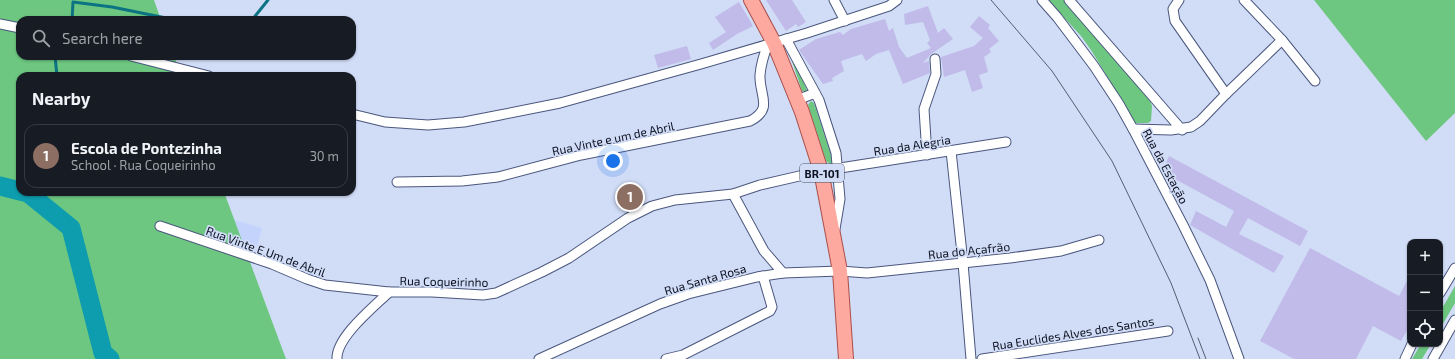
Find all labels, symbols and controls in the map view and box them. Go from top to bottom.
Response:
search box [16,16,356,60]
icon: search [30,27,52,49]
text: Search here [62,29,143,47]
text: Nearby [32,88,90,108]
street label: Rua Vinte e um de Abril [551,118,676,158]
street label: Rua da Estação [1139,126,1192,207]
street label: Rua da Alegria [872,132,952,158]
text: Escola de Pontezinha [71,139,222,157]
text: 1 [43,148,49,164]
text: 30 m [310,148,339,164]
your location [603,151,623,171]
text: School · Rua Coqueirinho [71,157,216,173]
road number: BR-101 [800,164,844,182]
pin: 1 [617,182,643,212]
street label: Rua Vinte E Um de Abril [204,223,328,279]
street label: Rua do Açafrão [927,239,1011,262]
map controls [1407,239,1443,347]
button: + [1407,239,1443,275]
street label: Rua Santa Rosa [662,261,748,297]
street label: Rua Coqueirinho [399,273,489,289]
button: − [1407,275,1443,311]
button: locate [1407,311,1443,347]
street label: Rua Euclides Alves dos Santos [991,313,1155,353]

